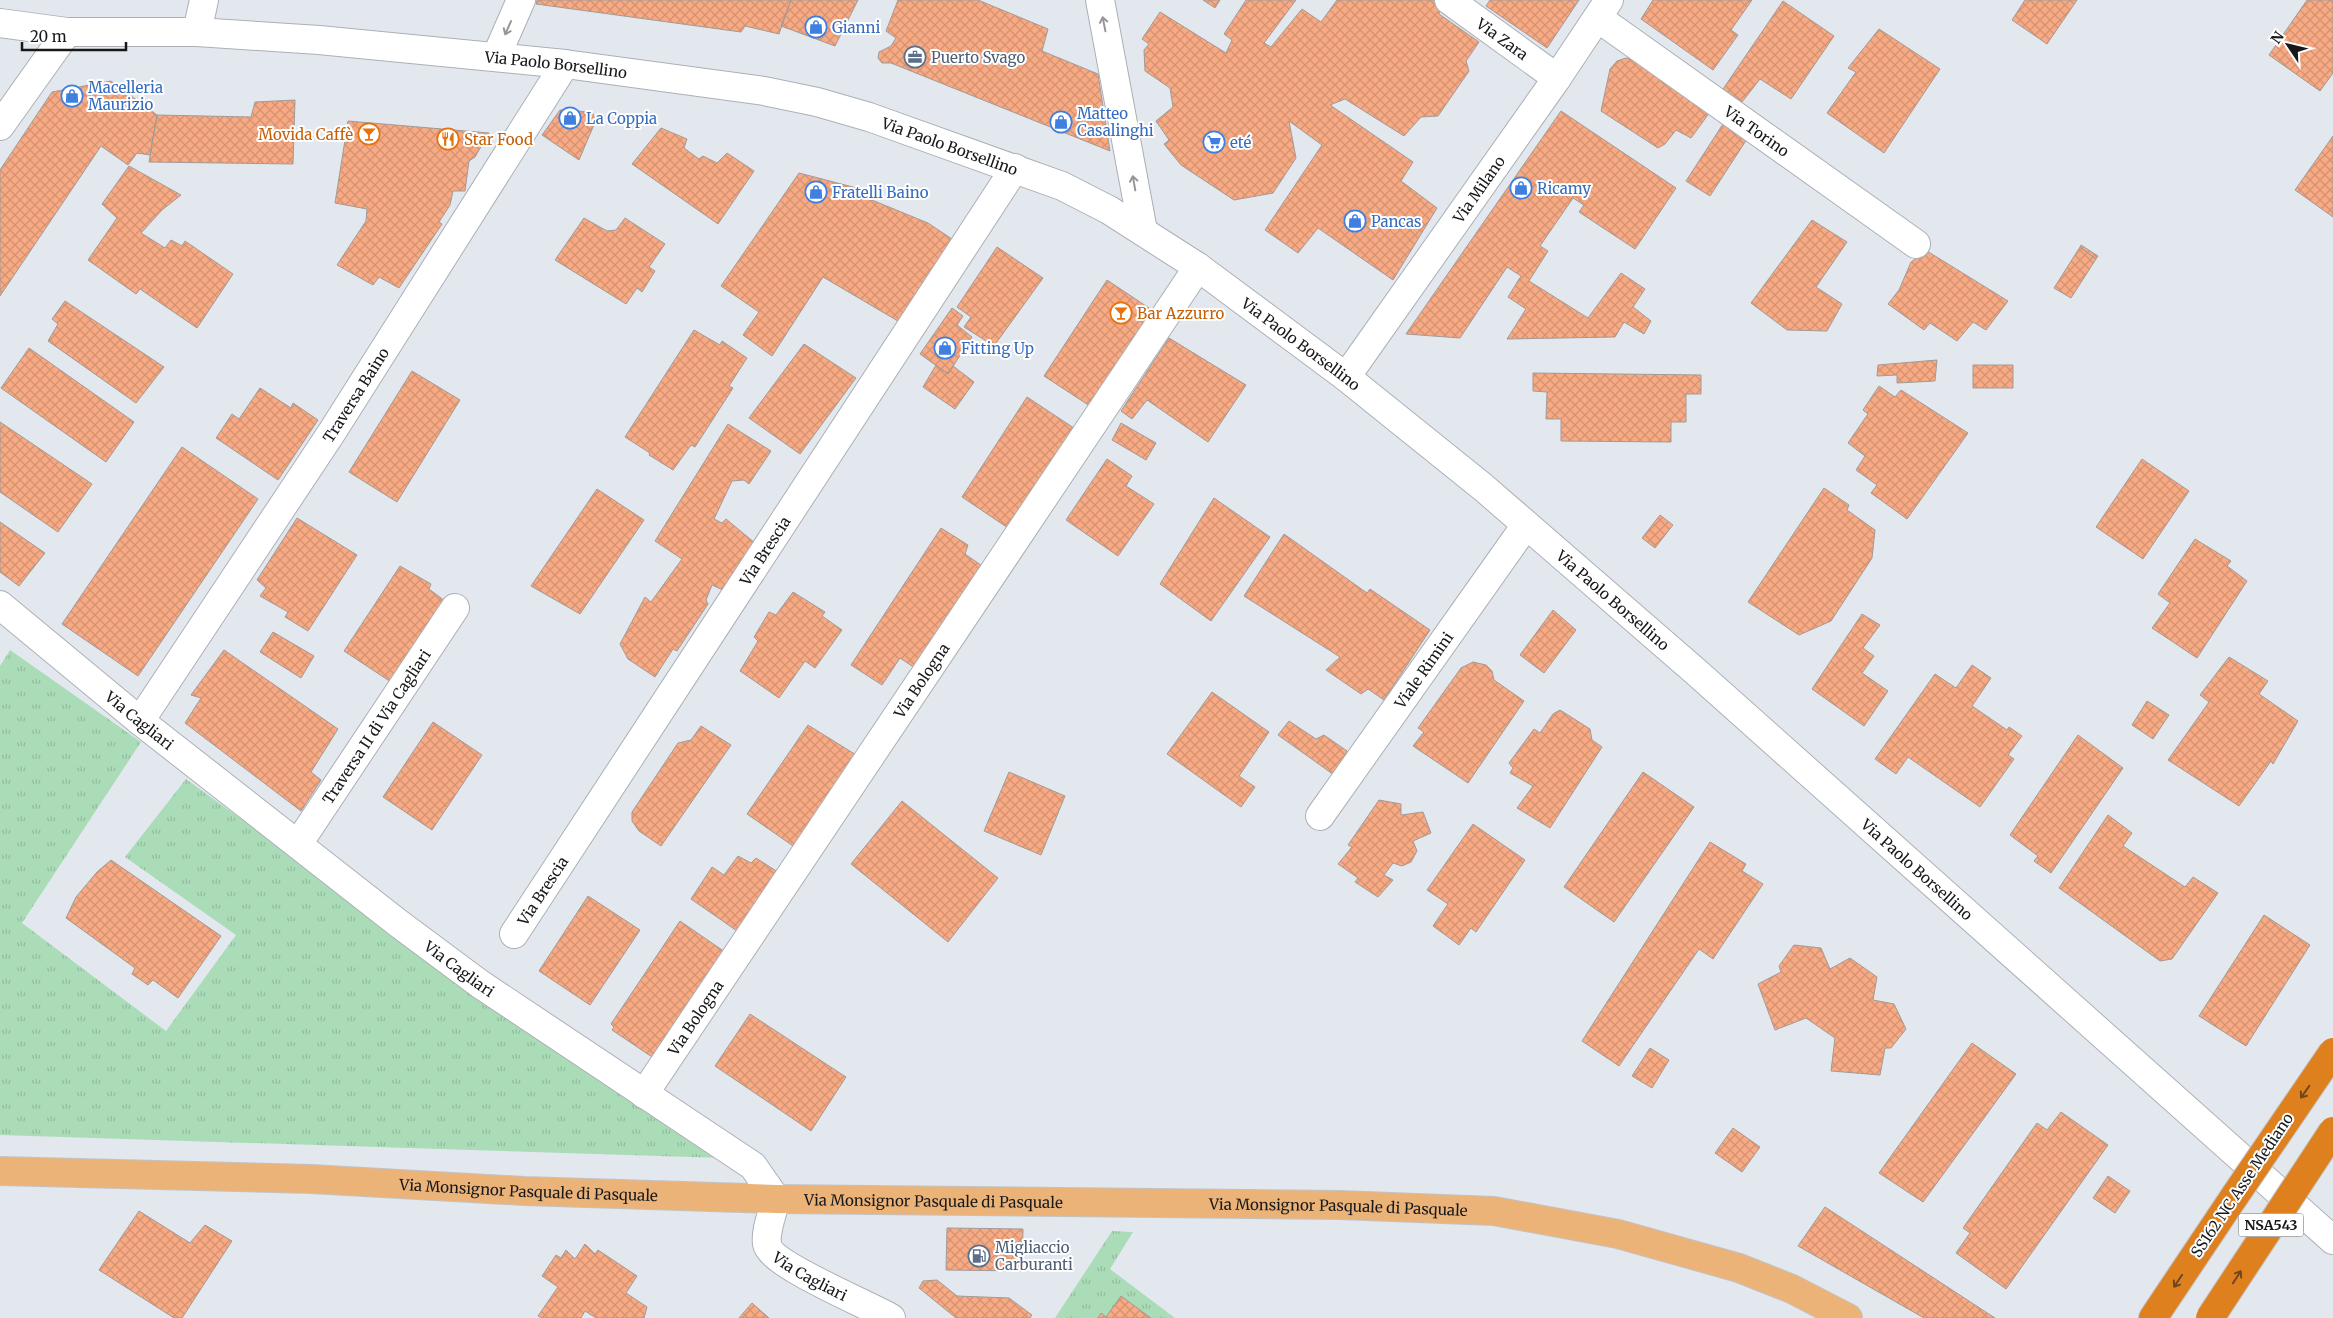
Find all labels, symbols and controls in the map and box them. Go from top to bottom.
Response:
street label: Via Zara [1472,13,1532,64]
shop icon: Gianni [804,15,828,39]
one-way arrow [1099,16,1109,32]
place label: Gianni [832,18,880,37]
scale bar [22,20,126,52]
one-way arrow [503,20,513,35]
north arrow [2263,20,2313,70]
text: 20 m [30,27,67,46]
text: N [2267,28,2288,47]
office icon: Puerto Svago [903,45,927,69]
street label: Via Paolo Borsellino [483,47,629,82]
place label: Puerto Svago [931,48,1025,67]
place label: Macelleria Maurizio [88,78,163,114]
shop icon: Macelleria Maurizio [60,84,84,108]
street label: Via Torino [1720,101,1793,161]
place label: Matteo Casalinghi [1077,104,1154,140]
shop icon: La Coppia [558,106,582,130]
place label: La Coppia [586,109,657,128]
shop icon: Matteo Casalinghi [1049,110,1073,134]
street label: Via Paolo Borsellino [878,113,1021,179]
bar icon: Movida Caffè [357,122,381,146]
place label: Movida Caffè [258,125,353,144]
restaurant icon: Star Food [436,127,460,151]
place label: Star Food [464,130,533,149]
supermarket icon: eté [1202,130,1226,154]
place label: eté [1230,133,1251,152]
street label: Via Milano [1448,152,1509,227]
one-way arrow [1129,176,1139,192]
shop icon: Ricamy [1509,176,1533,200]
place label: Ricamy [1537,179,1591,198]
shop icon: Fratelli Baino [804,180,828,204]
place label: Fratelli Baino [832,183,929,202]
shop icon: Pancas [1343,209,1367,233]
place label: Pancas [1371,212,1421,231]
street label: Via Paolo Borsellino [1237,293,1364,394]
bar icon: Bar Azzurro [1109,301,1133,325]
place label: Bar Azzurro [1137,304,1224,323]
shop icon: Fitting Up [933,336,957,360]
place label: Fitting Up [961,339,1034,358]
street label: Traversa Baino [318,343,393,446]
street label: Via Brescia [735,513,794,590]
street label: Via Paolo Borsellino [1552,545,1674,654]
street label: Viale Rimini [1389,628,1457,712]
street label: Via Bologna [889,639,953,722]
street label: Traversa II di Via Cagliari [318,646,434,808]
street label: Via Cagliari [101,686,178,753]
street label: Via Paolo Borsellino [1857,814,1977,924]
street label: Via Brescia [512,852,572,929]
street label: Via Cagliari [420,936,498,1001]
street label: Via Bologna [663,976,727,1060]
one-way arrow [2300,1085,2310,1099]
street label: SS162 NC Asse Mediano [2187,1109,2297,1261]
street label: Via Monsignor Pasquale di Pasquale [398,1174,658,1205]
street label: Via Monsignor Pasquale di Pasquale [803,1190,1063,1212]
street label: Via Monsignor Pasquale di Pasquale [1208,1194,1468,1219]
road number: NSA543 [2238,1214,2304,1236]
place label: Migliaccio Carburanti [995,1238,1073,1274]
fuel station icon: Migliaccio Carburanti [967,1244,991,1268]
street label: Via Cagliari [768,1247,851,1305]
one-way arrow [2232,1271,2242,1285]
one-way arrow [2172,1274,2183,1288]

